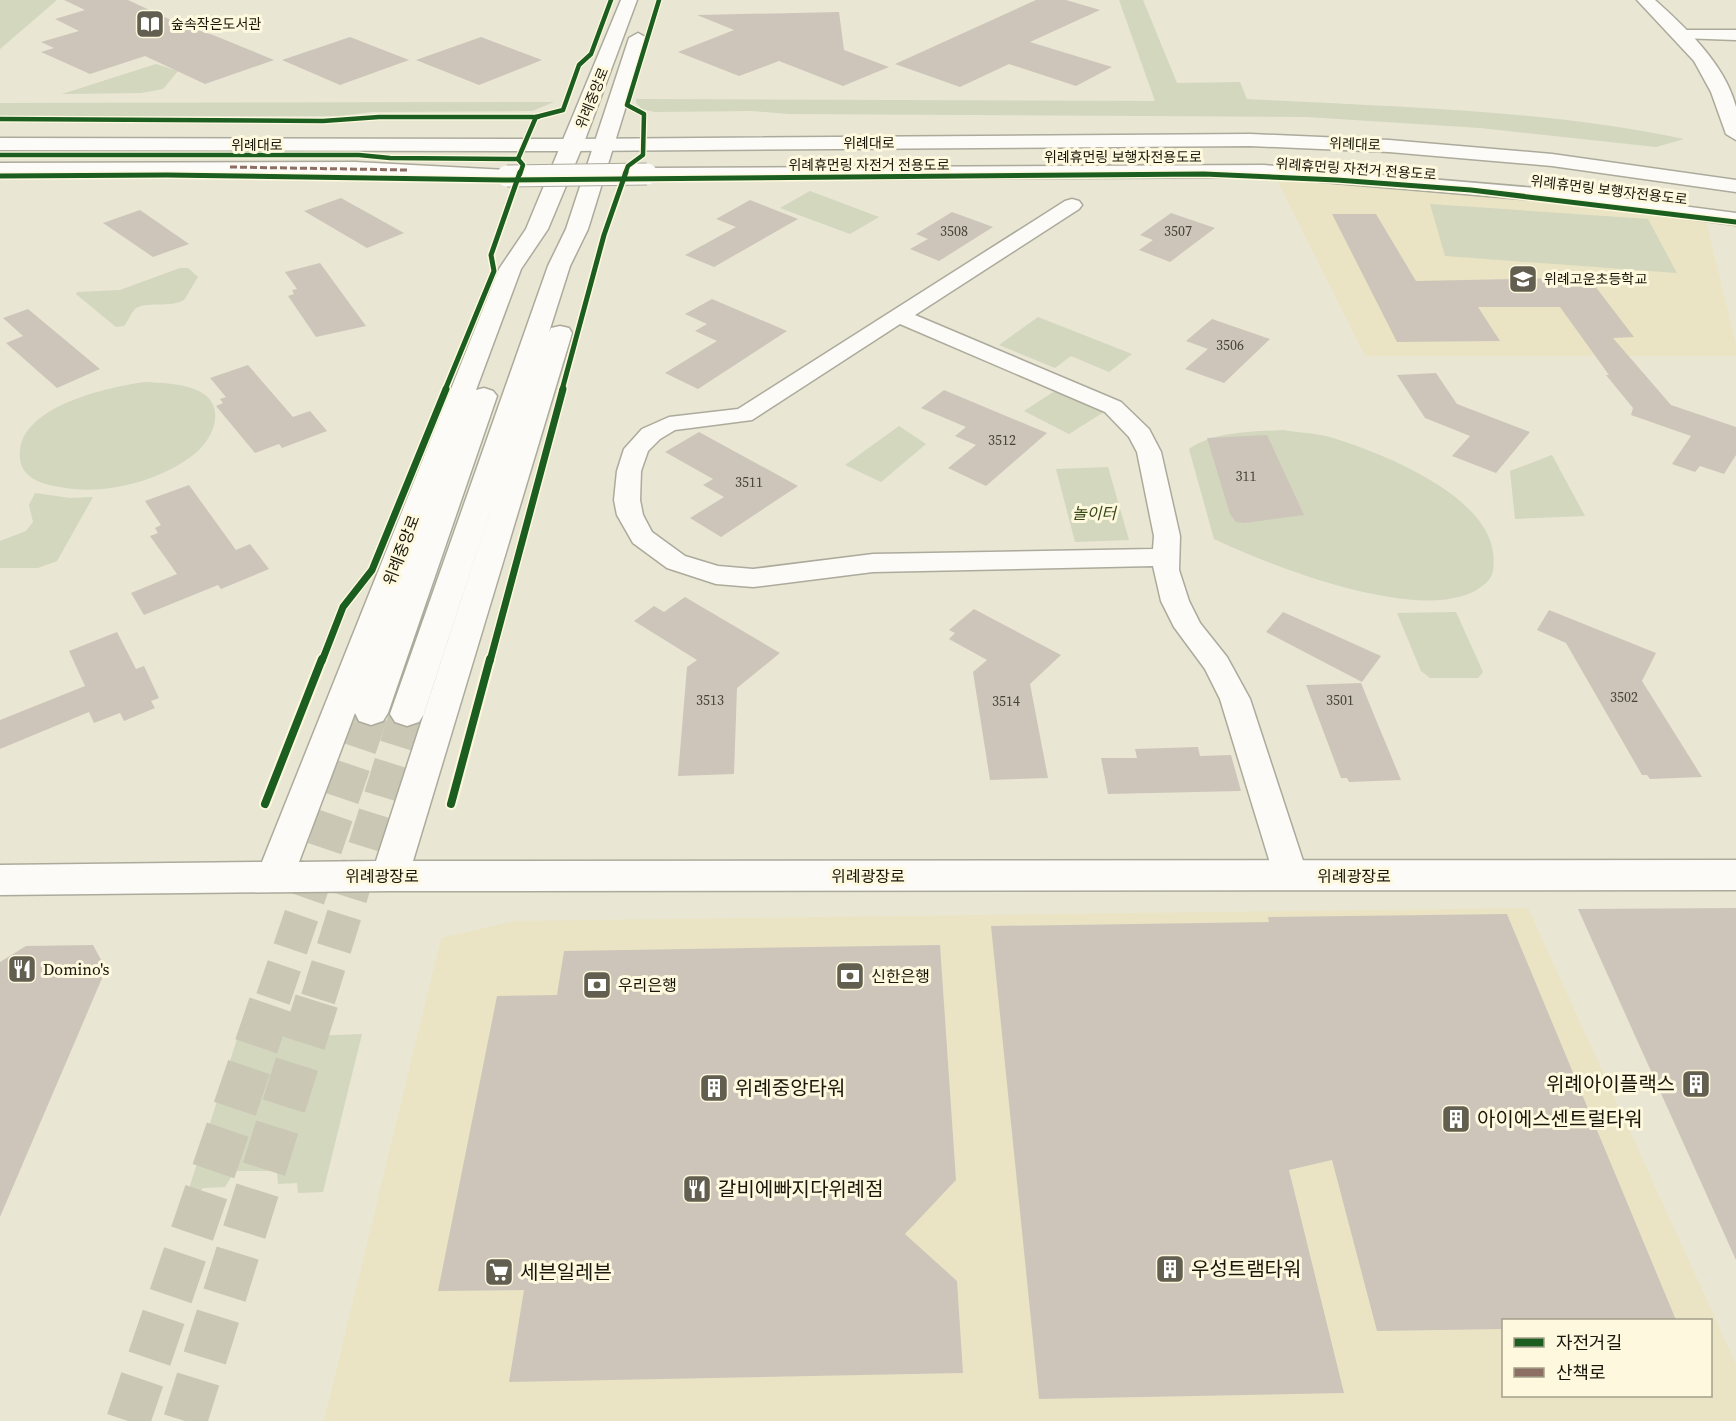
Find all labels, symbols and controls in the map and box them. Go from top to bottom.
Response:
library icon: 숲속작은도서관 [134,8,166,40]
place label: 숲속작은도서관 [171,14,261,34]
street label: 위례중앙로 [571,64,613,132]
street label: 위례대로 [843,133,895,153]
street label: 위례대로 [1329,133,1381,155]
street label: 위례대로 [231,135,283,155]
street label: 위례휴먼링 보행자전용도로 [1044,147,1202,167]
street label: 위례휴먼링 자전거 전용도로 [1275,153,1437,185]
street label: 위례휴먼링 자전거 전용도로 [788,155,950,175]
street label: 위례휴먼링 보행자전용도로 [1529,170,1689,210]
house number: 3508 [940,221,968,241]
house number: 3507 [1164,221,1192,241]
school or university icon: 위례고운초등학교 [1507,263,1539,295]
place label: 위례고운초등학교 [1544,269,1647,289]
house number: 3506 [1216,335,1244,355]
house number: 3512 [988,430,1016,450]
house number: 311 [1236,466,1257,486]
house number: 3511 [735,472,763,492]
park label: 놀이터 [1072,502,1118,524]
street label: 위례중앙로 [378,511,425,588]
house number: 3502 [1610,687,1638,707]
house number: 3513 [696,690,724,710]
house number: 3501 [1326,690,1354,710]
house number: 3514 [992,691,1020,711]
street label: 위례광장로 [345,865,419,887]
street label: 위례광장로 [831,865,905,887]
street label: 위례광장로 [1317,865,1391,887]
restaurant icon: Domino's [6,953,38,985]
place label: Domino's [43,958,110,980]
bank icon: 신한은행 [834,960,866,992]
place label: 신한은행 [871,965,930,987]
bank icon: 우리은행 [581,969,613,1001]
place label: 우리은행 [618,974,677,996]
building icon: 위례아이플랙스 [1680,1068,1712,1100]
place label: 위례아이플랙스 [1546,1070,1675,1098]
building icon: 위례중앙타워 [698,1072,730,1104]
place label: 위례중앙타워 [735,1074,845,1102]
building icon: 아이에스센트럴타워 [1440,1103,1472,1135]
place label: 아이에스센트럴타워 [1477,1105,1643,1133]
restaurant icon: 갈비에빠지다위례점 [681,1173,713,1205]
place label: 갈비에빠지다위례점 [718,1175,884,1203]
building icon: 우성트램타워 [1154,1253,1186,1285]
place label: 우성트램타워 [1191,1255,1301,1283]
supermarket icon: 세븐일레븐 [483,1256,515,1288]
place label: 세븐일레븐 [520,1258,612,1286]
legend [1502,1319,1712,1397]
text: 자전거길 [1556,1330,1622,1355]
text: 산책로 [1556,1360,1606,1385]

